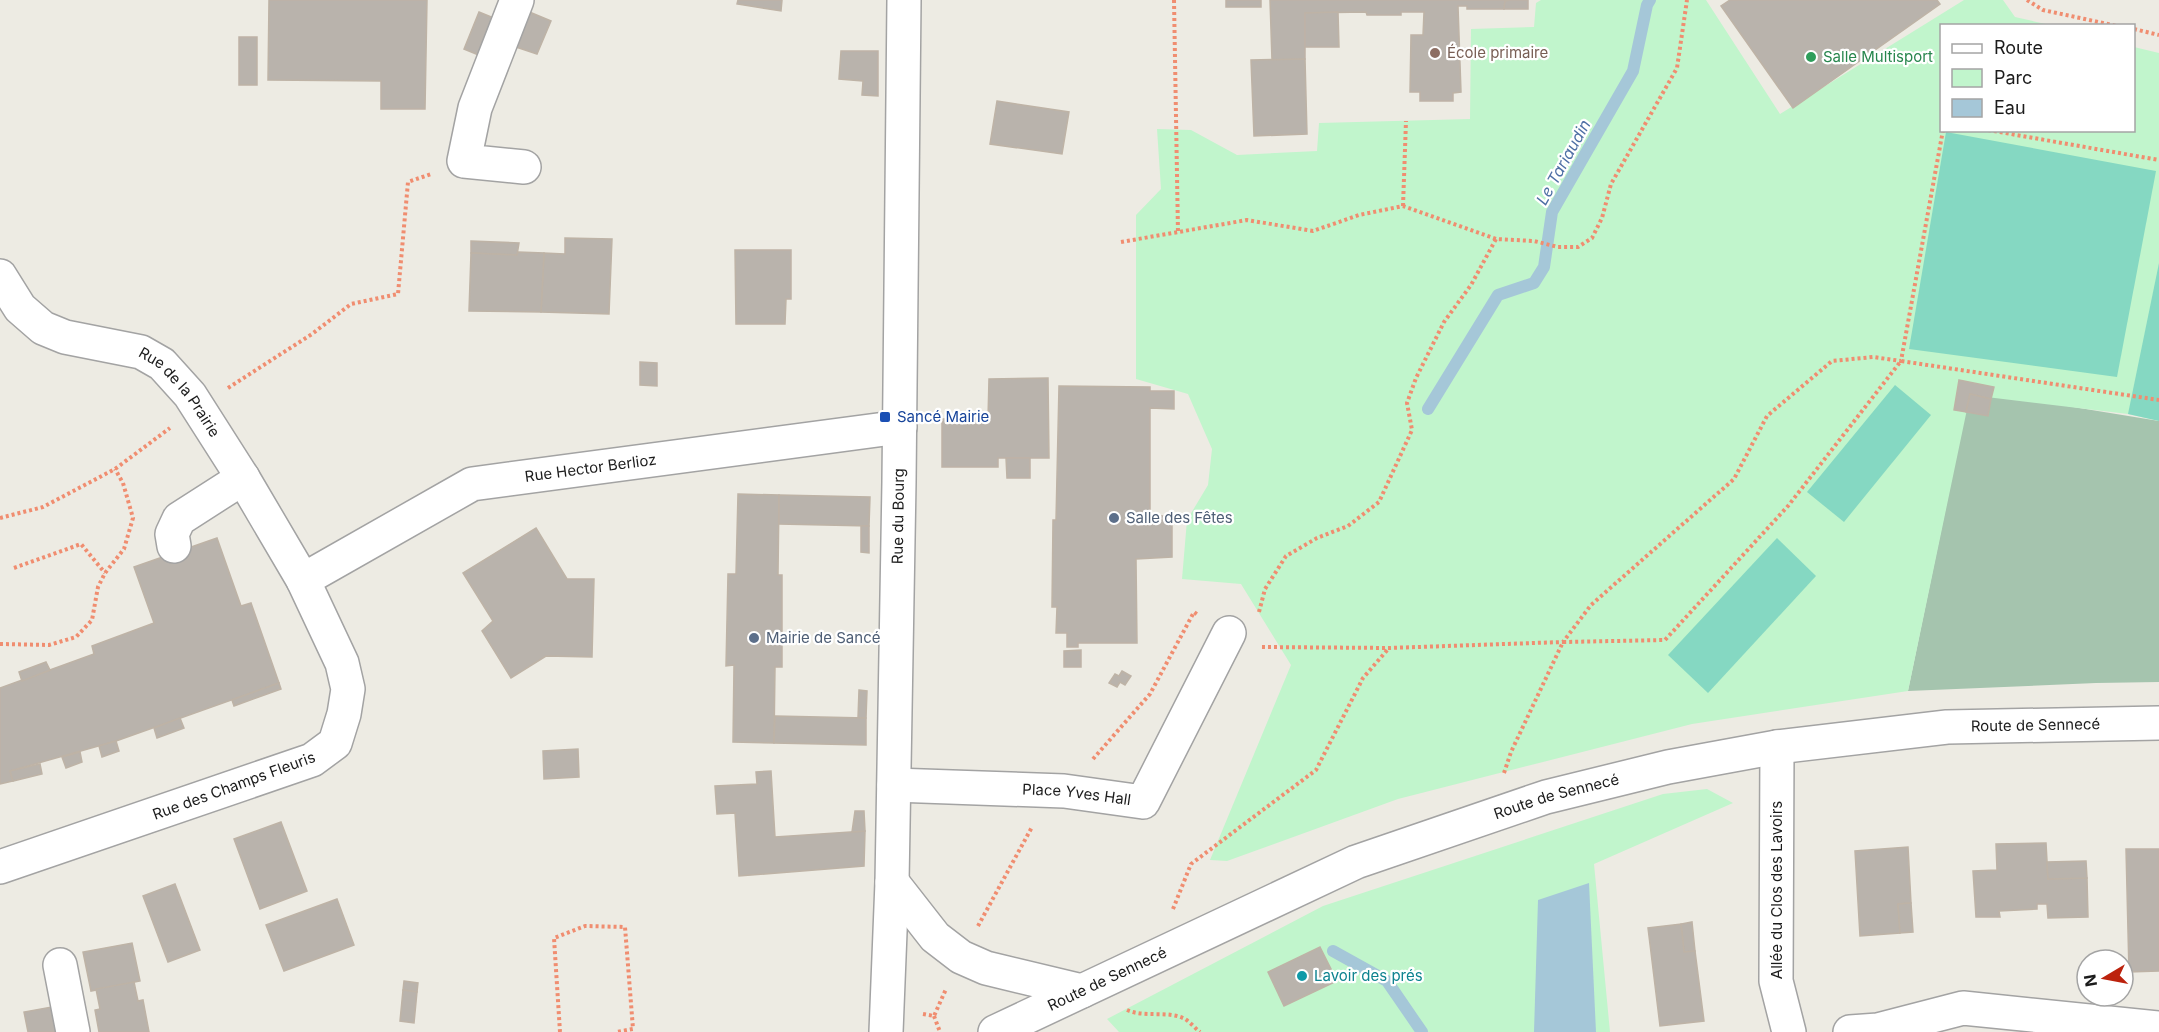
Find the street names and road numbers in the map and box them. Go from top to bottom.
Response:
street label: Rue de la Prairie [135,343,224,441]
street label: Rue Hector Berlioz [524,450,657,486]
street label: Rue du Bourg [888,468,908,564]
street label: Route de Sennecé [1971,714,2100,736]
street label: Rue des Champs Fleuris [150,747,318,824]
street label: Route de Sennecé [1491,769,1621,823]
street label: Place Yves Hall [1022,780,1132,809]
street label: Allée du Clos des Lavoirs [1767,801,1786,979]
street label: Route de Sennecé [1044,943,1170,1015]

